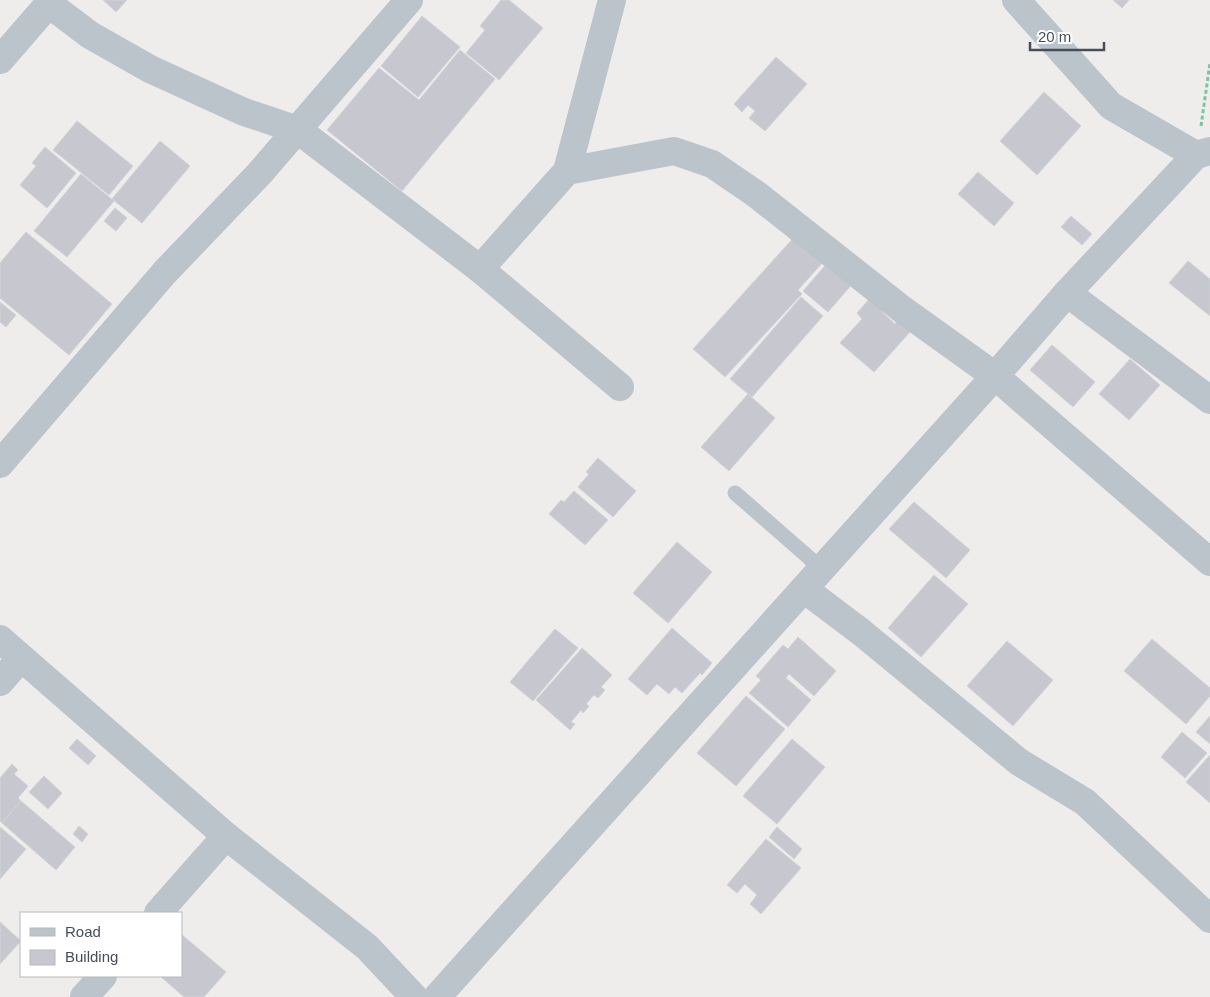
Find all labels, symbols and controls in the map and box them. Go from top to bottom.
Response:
scale bar [1030,20,1104,52]
text: 20 m [1038,28,1071,45]
legend [20,912,182,977]
text: Road [65,923,101,940]
text: Building [65,948,118,965]

